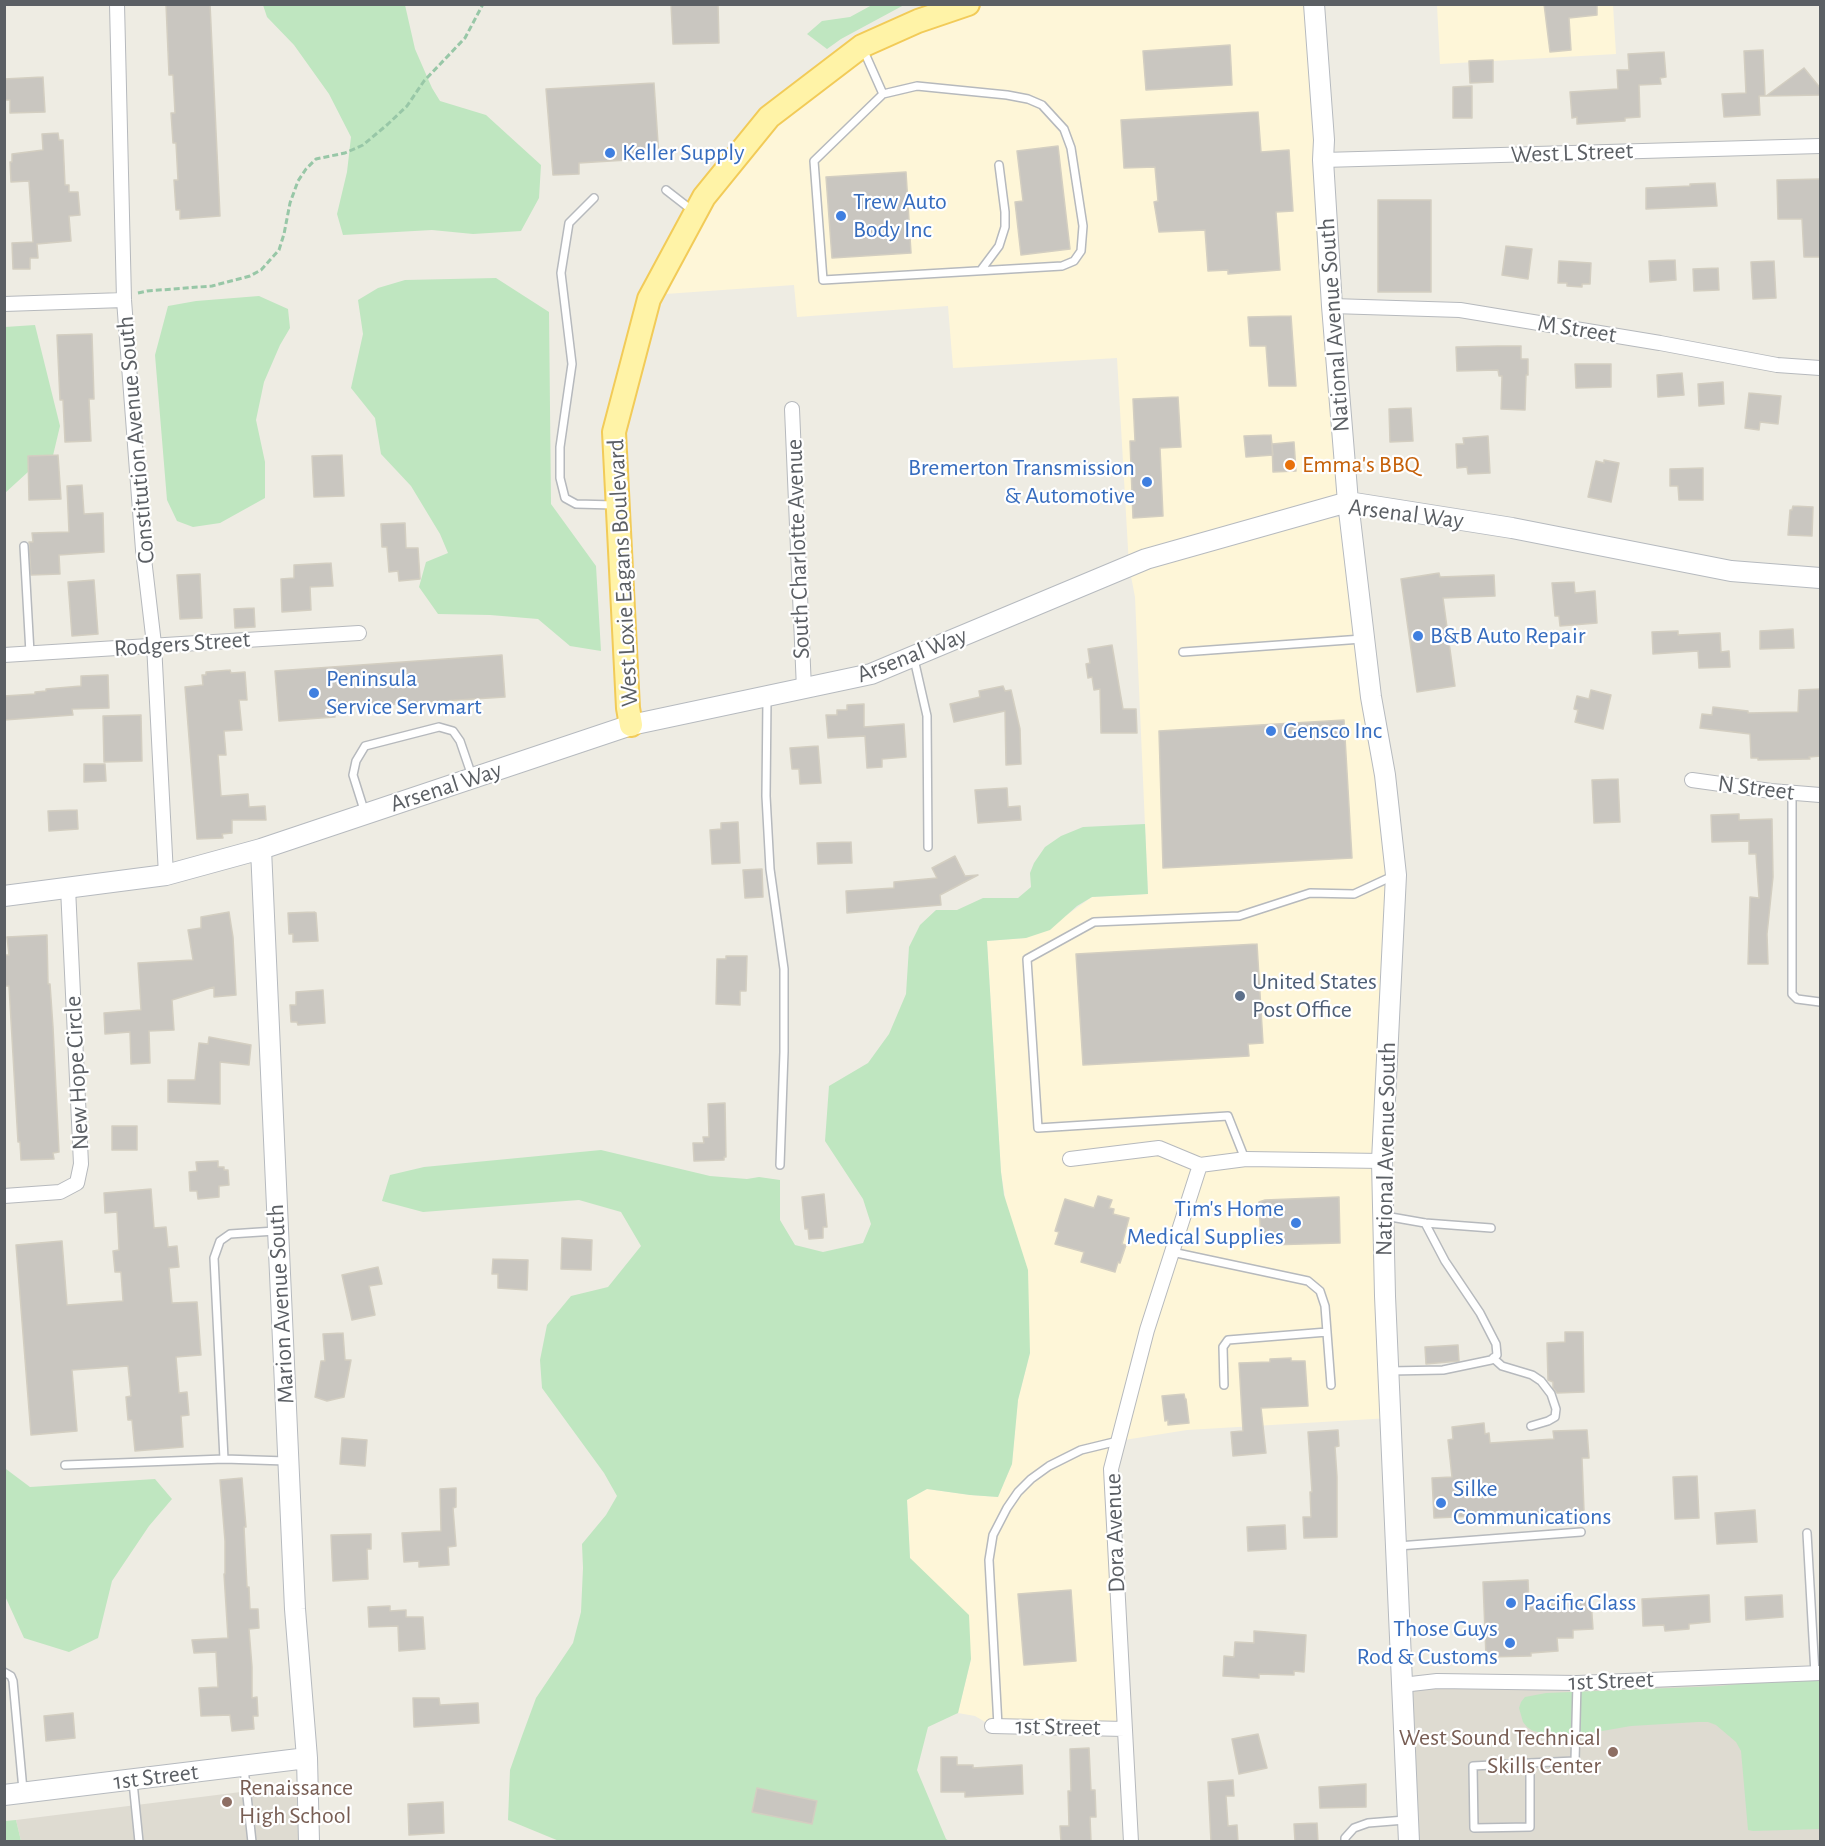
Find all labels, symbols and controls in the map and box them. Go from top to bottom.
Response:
street label: West L Street [1510,136,1634,170]
place label: Keller Supply [622,139,744,167]
marker: Keller Supply [603,146,617,160]
place label: Trew Auto Body Inc [853,188,947,244]
marker: Trew Auto Body Inc [834,209,848,223]
street label: National Avenue South [1312,217,1356,433]
street label: M Street [1536,309,1618,349]
street label: Constitution Avenue South [111,315,161,565]
street label: West Loxie Eagans Boulevard [602,438,644,708]
street label: South Charlotte Avenue [780,438,816,660]
place label: Emma's BBQ [1302,451,1420,479]
place label: Bremerton Transmission & Automotive [908,454,1135,510]
marker: Emma's BBQ [1283,458,1297,472]
marker: Bremerton Transmission & Automotive [1140,475,1154,489]
street label: Arsenal Way [1347,493,1465,535]
street label: Arsenal Way [853,621,971,689]
place label: B&B Auto Repair [1430,622,1585,650]
street label: Rodgers Street [113,625,251,663]
marker: B&B Auto Repair [1411,629,1425,643]
place label: Peninsula Service Servmart [326,665,482,721]
marker: Peninsula Service Servmart [307,686,321,700]
place label: Gensco Inc [1283,717,1382,745]
marker: Gensco Inc [1264,724,1278,738]
street label: Arsenal Way [386,755,506,819]
street label: N Street [1716,769,1796,807]
place label: United States Post Office [1252,968,1377,1024]
marker: United States Post Office [1233,989,1247,1003]
street label: New Hope Circle [59,995,95,1151]
street label: National Avenue South [1370,1042,1402,1256]
place label: Tim's Home Medical Supplies [1127,1195,1284,1251]
street label: Marion Avenue South [261,1203,301,1405]
marker: Tim's Home Medical Supplies [1289,1216,1303,1230]
street label: Dora Avenue [1099,1473,1131,1593]
place label: Silke Communications [1453,1475,1611,1531]
marker: Silke Communications [1434,1496,1448,1510]
place label: Pacific Glass [1523,1589,1636,1617]
marker: Pacific Glass [1504,1596,1518,1610]
place label: Those Guys Rod & Customs [1357,1615,1498,1671]
marker: Those Guys Rod & Customs [1503,1636,1517,1650]
street label: 1st Street [1568,1665,1654,1697]
street label: 1st Street [1015,1712,1101,1742]
place label: West Sound Technical Skills Center [1399,1724,1601,1780]
marker: West Sound Technical Skills Center [1606,1745,1620,1759]
street label: 1st Street [112,1758,200,1796]
place label: Renaissance High School [239,1774,353,1830]
marker: Renaissance High School [220,1795,234,1809]

